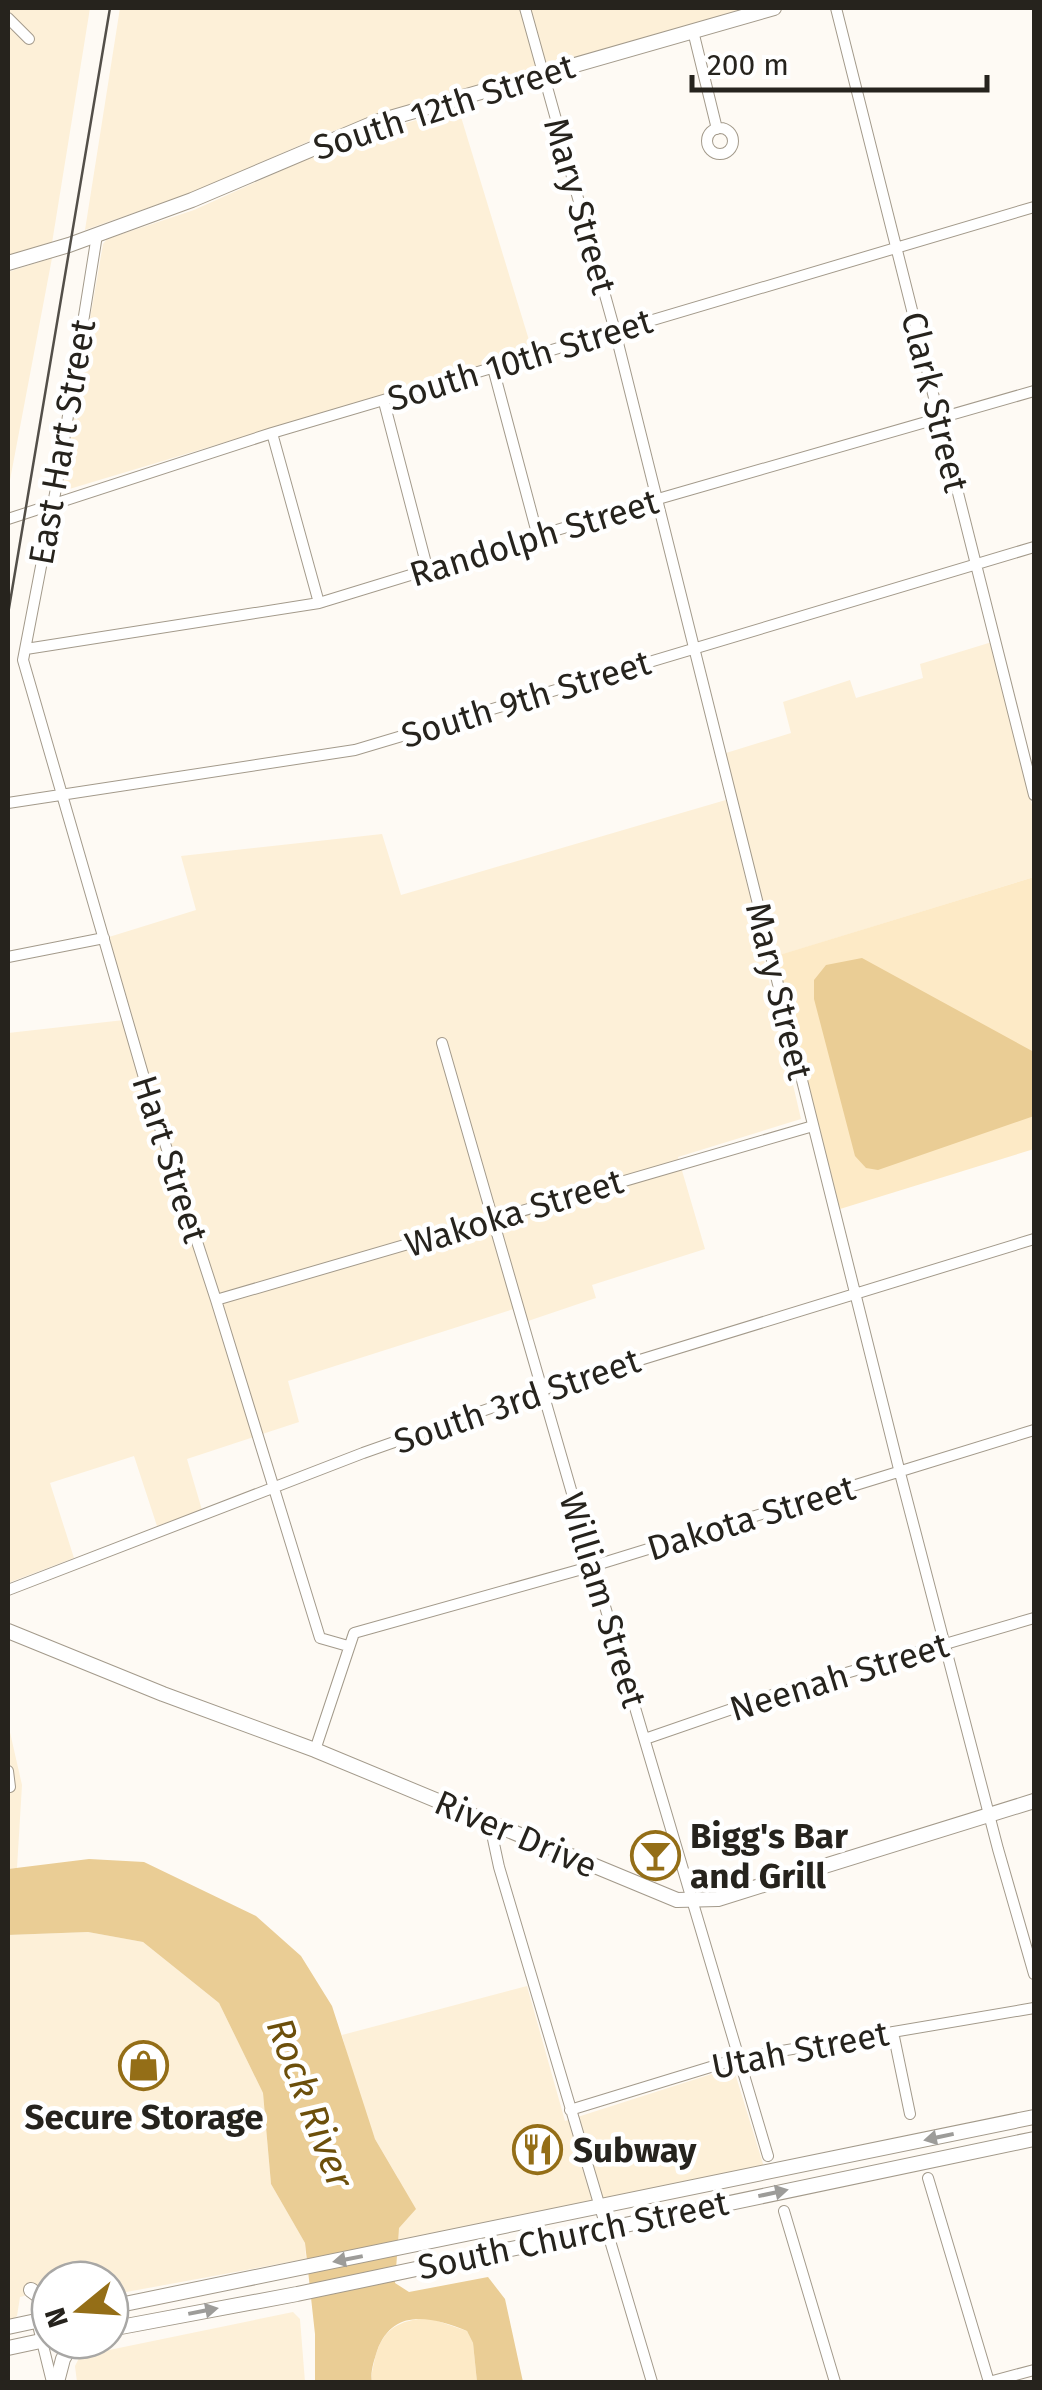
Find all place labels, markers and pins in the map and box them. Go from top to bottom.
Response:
place label: Bigg's Bar and Grill [690,1815,849,1897]
bar icon: Bigg's Bar and Grill [629,1830,681,1882]
shop icon: Secure Storage [118,2039,170,2091]
place label: Secure Storage [24,2096,264,2138]
restaurant icon: Subway [512,2124,564,2176]
place label: Subway [573,2129,697,2171]

